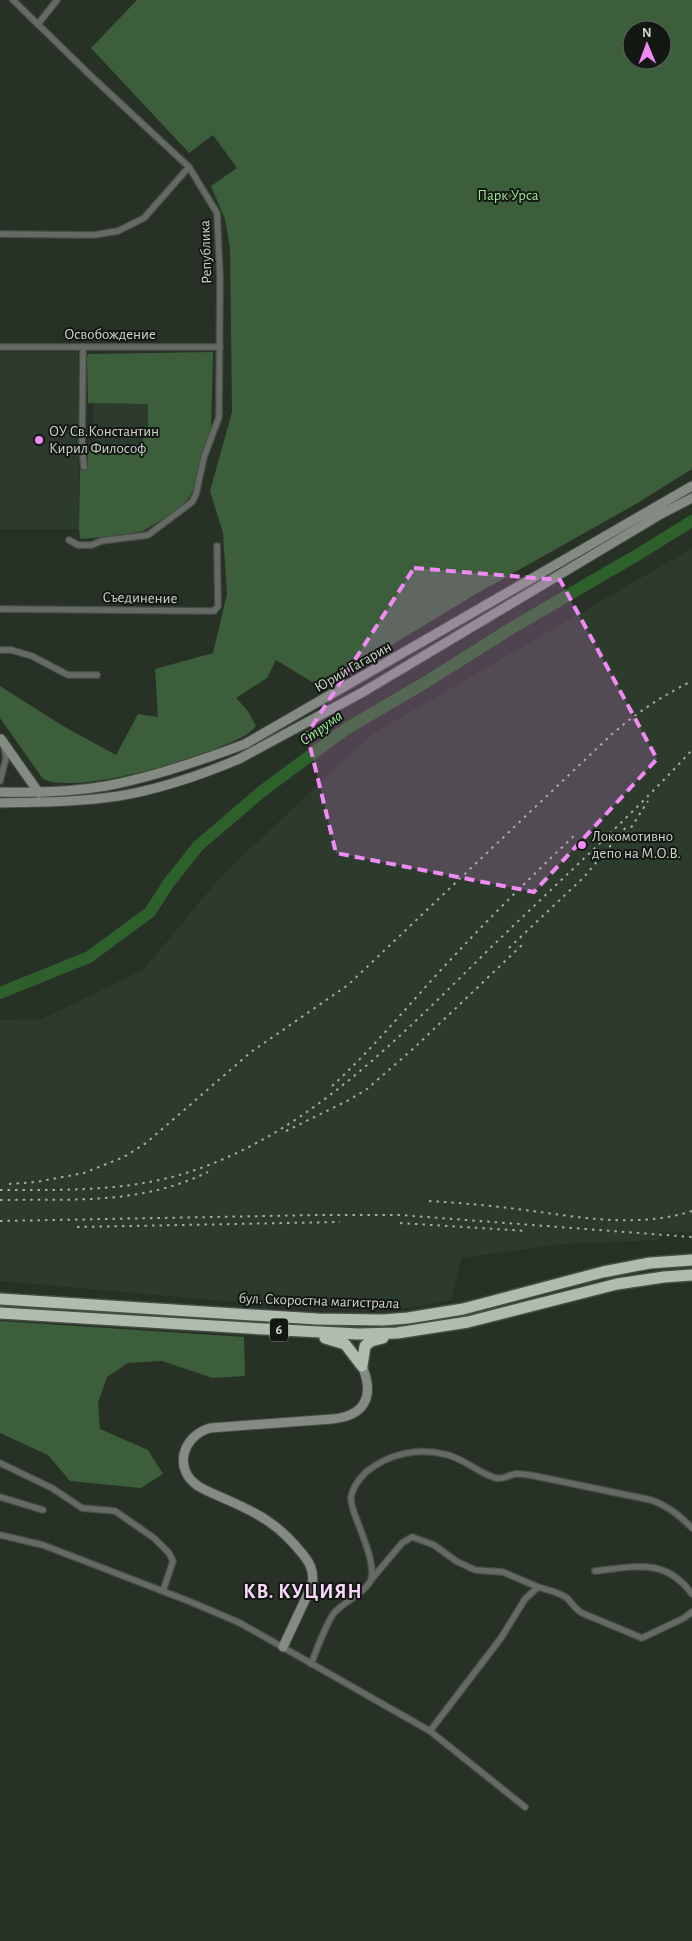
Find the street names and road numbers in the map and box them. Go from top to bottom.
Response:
street label: Република [197,220,215,284]
street label: Освобождение [64,327,156,342]
street label: Съединение [102,590,178,606]
street label: Юрий Гагарин [312,639,394,695]
street label: бул. Скоростна магистрала [238,1291,400,1311]
road number: 6 [270,1318,288,1342]

